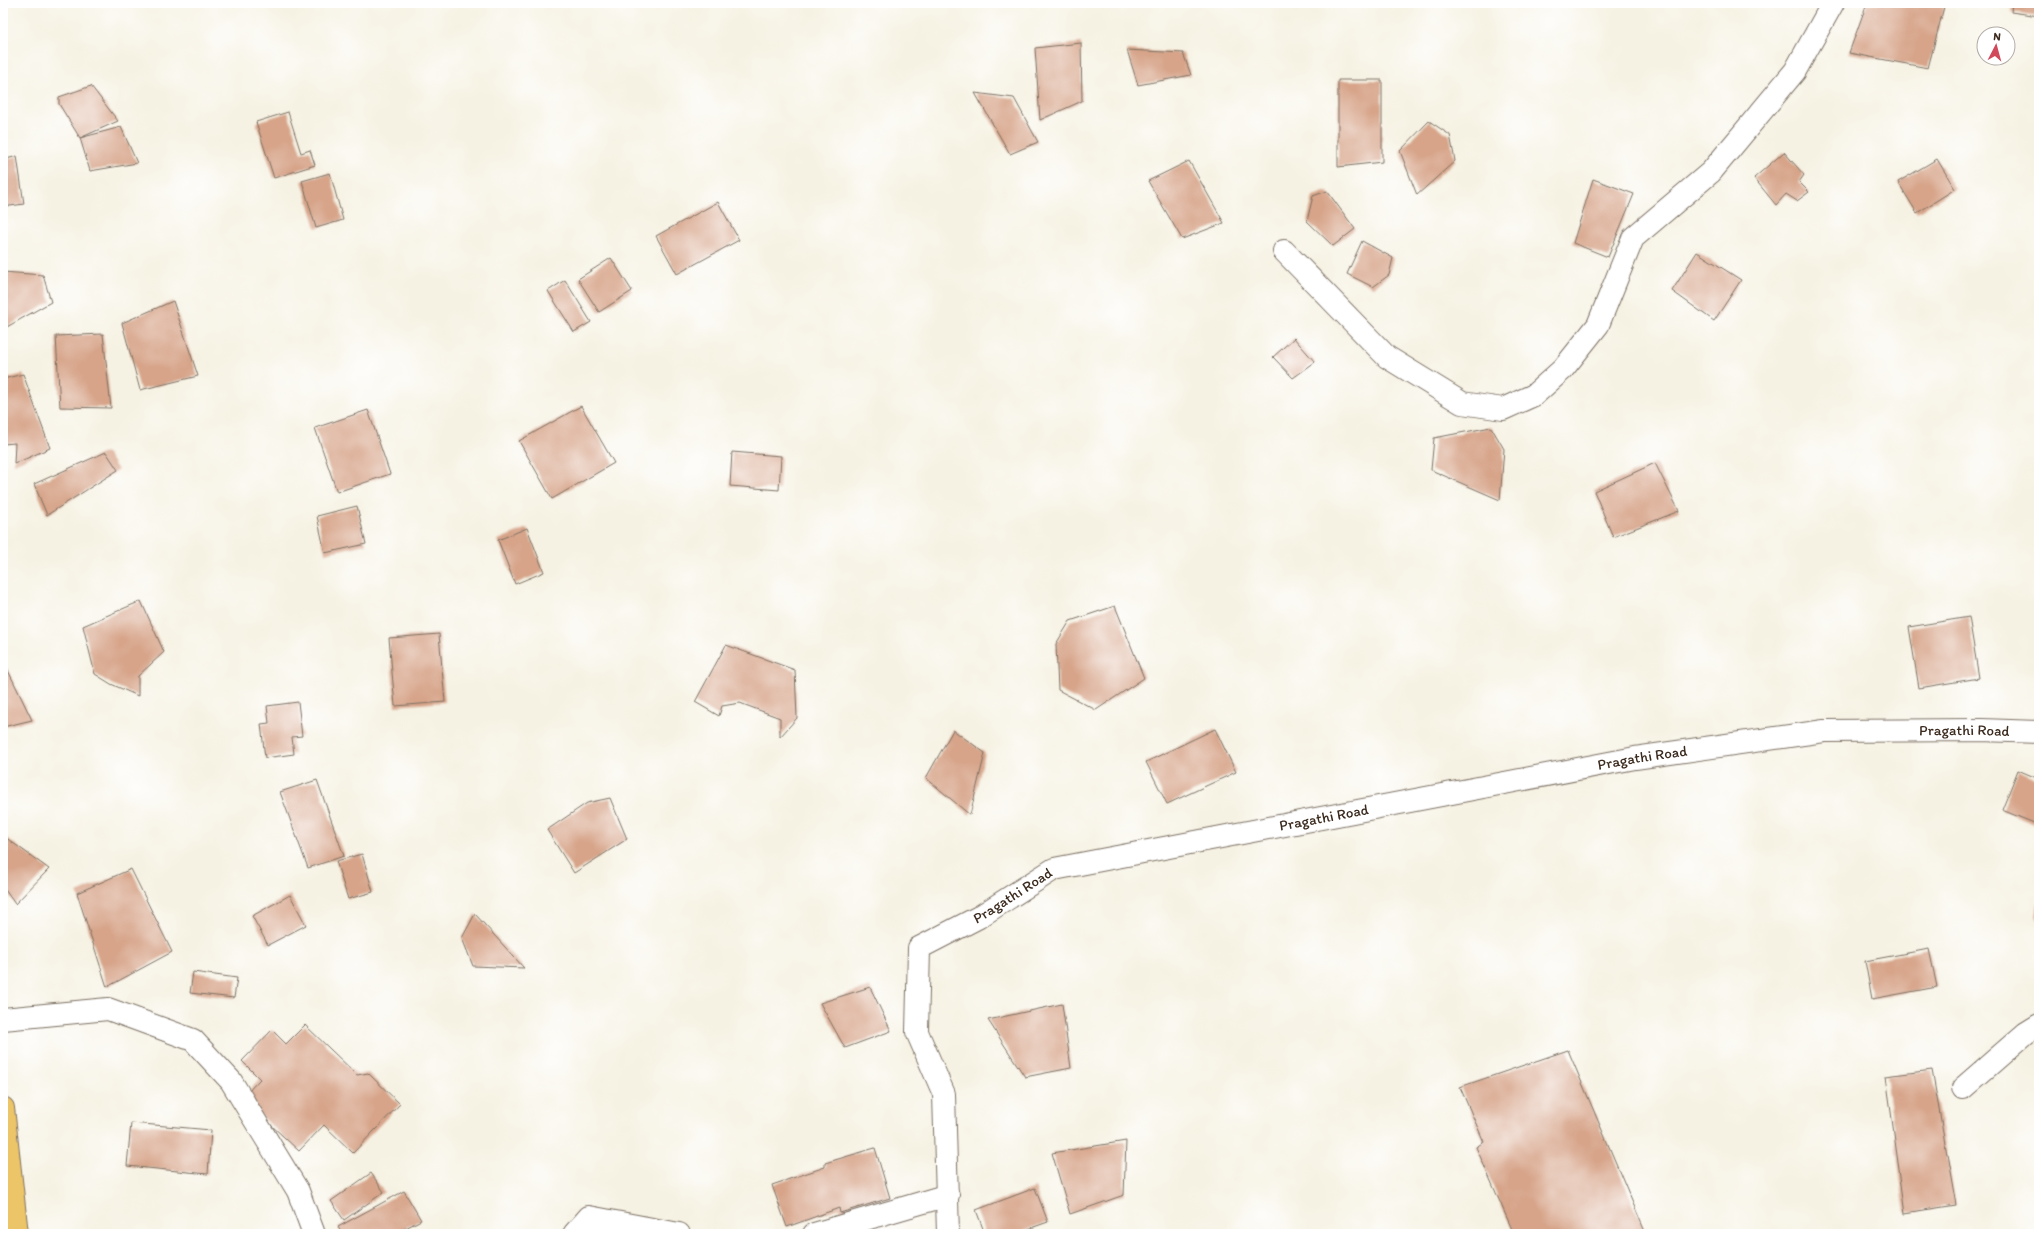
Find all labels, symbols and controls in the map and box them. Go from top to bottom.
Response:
north arrow [1976,26,2016,66]
text: N [1993,30,2001,43]
street label: Pragathi Road [1919,721,2010,740]
street label: Pragathi Road [1596,742,1688,774]
street label: Pragathi Road [1278,800,1370,835]
street label: Pragathi Road [970,864,1055,927]

